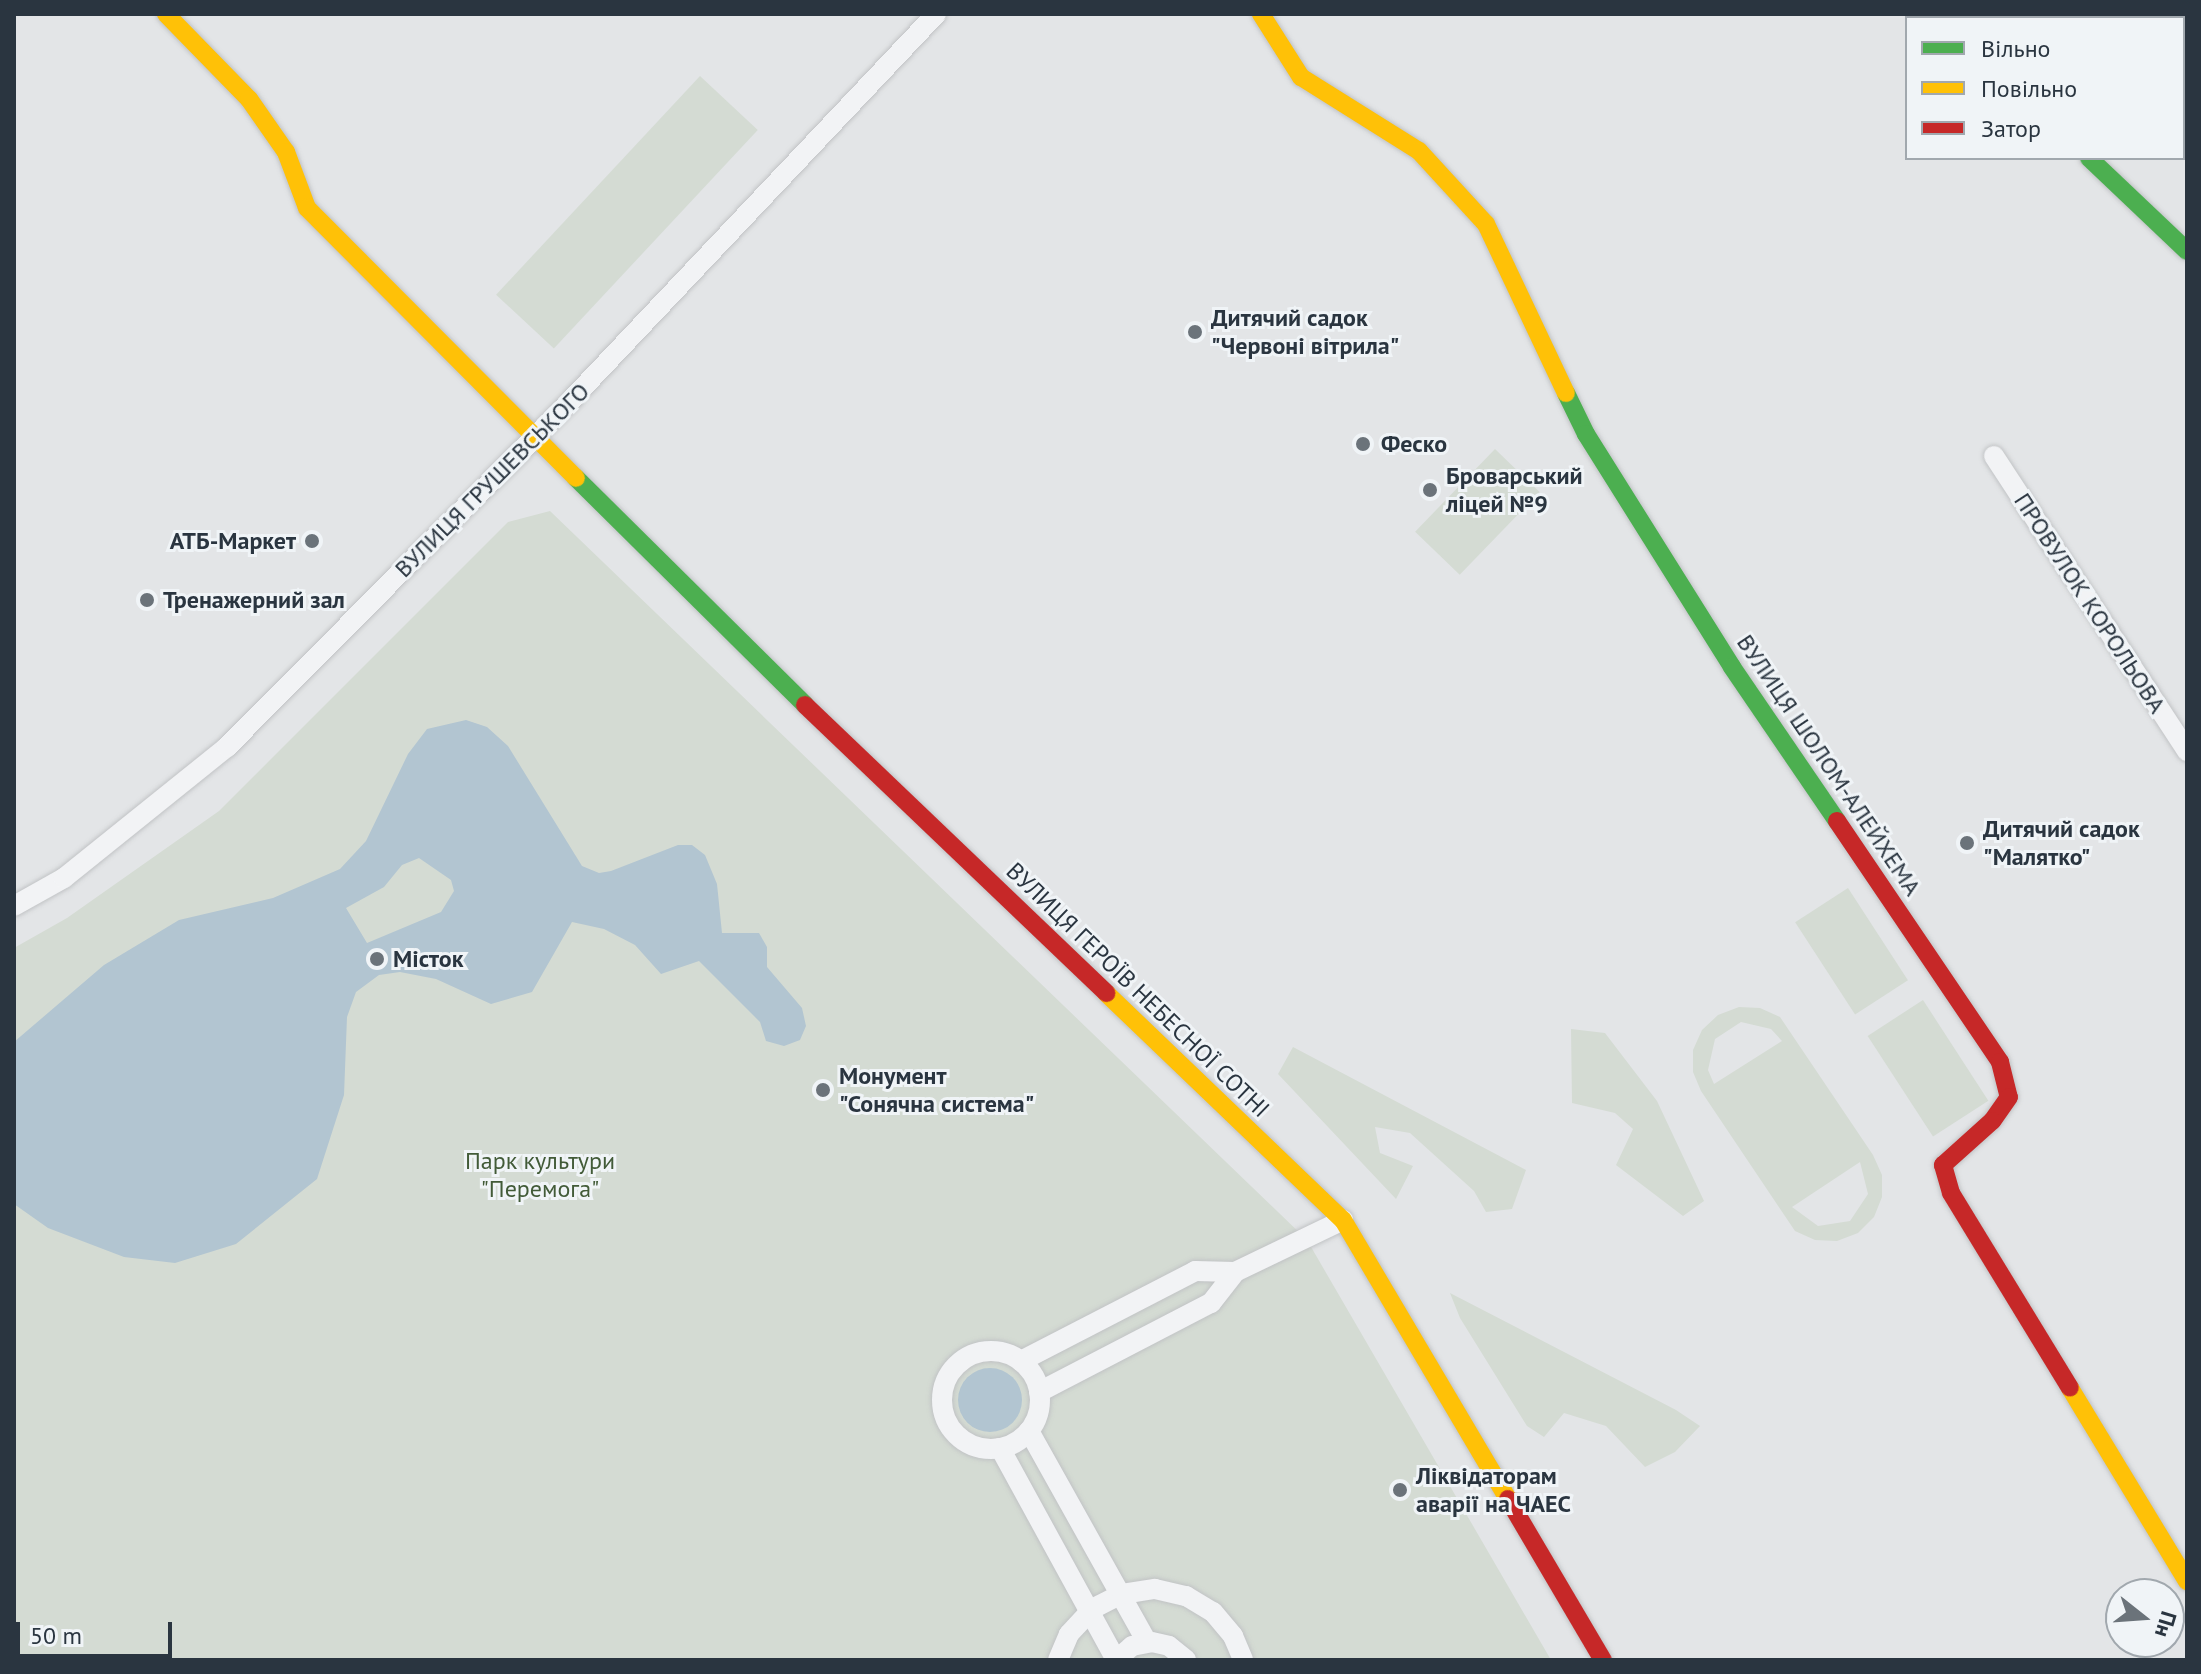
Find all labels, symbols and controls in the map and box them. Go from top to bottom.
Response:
legend [1905,16,2185,160]
text: Вільно [1981,33,2050,64]
text: Повільно [1981,73,2077,104]
text: Затор [1981,113,2041,144]
place label: Дитячий садок "Червоні вітрила" [1211,304,1399,360]
marker: Дитячий садок "Червоні вітрила" [1186,323,1204,341]
street label: ВУЛИЦЯ ГРУШЕВСЬКОГО [389,377,595,583]
place label: Феско [1381,430,1447,458]
marker: Феско [1352,433,1374,455]
place label: Броварський ліцей №9 [1446,462,1583,518]
marker: Броварський ліцей №9 [1421,481,1439,499]
street label: ПРОВУЛОК КОРОЛЬОВА [2008,488,2172,718]
place label: АТБ-Маркет [170,527,296,555]
marker: АТБ-Маркет [303,532,321,550]
place label: Тренажерний зал [163,586,345,614]
marker: Тренажерний зал [138,591,156,609]
street label: ВУЛИЦЯ ШОЛОМ-АЛЕЙХЕМА [1731,629,1927,901]
place label: Дитячий садок "Малятко" [1983,815,2140,871]
marker: Дитячий садок "Малятко" [1958,834,1976,852]
street label: ВУЛИЦЯ ГЕРОЇВ НЕБЕСНОЇ СОТНІ [1001,857,1275,1123]
place label: Місток [393,945,463,973]
marker: Місток [368,950,386,968]
place label: Монумент "Сонячна система" [839,1062,1034,1118]
marker: Монумент "Сонячна система" [814,1081,832,1099]
park label: Парк культури "Перемога" [465,1147,615,1203]
place label: Ліквідаторам аварії на ЧАЕС [1416,1462,1571,1518]
marker: Ліквідаторам аварії на ЧАЕС [1391,1481,1409,1499]
north arrow [2105,1578,2185,1658]
scale bar [20,1606,176,1656]
text: Пн [2149,1608,2183,1641]
text: 50 m [30,1620,82,1651]

